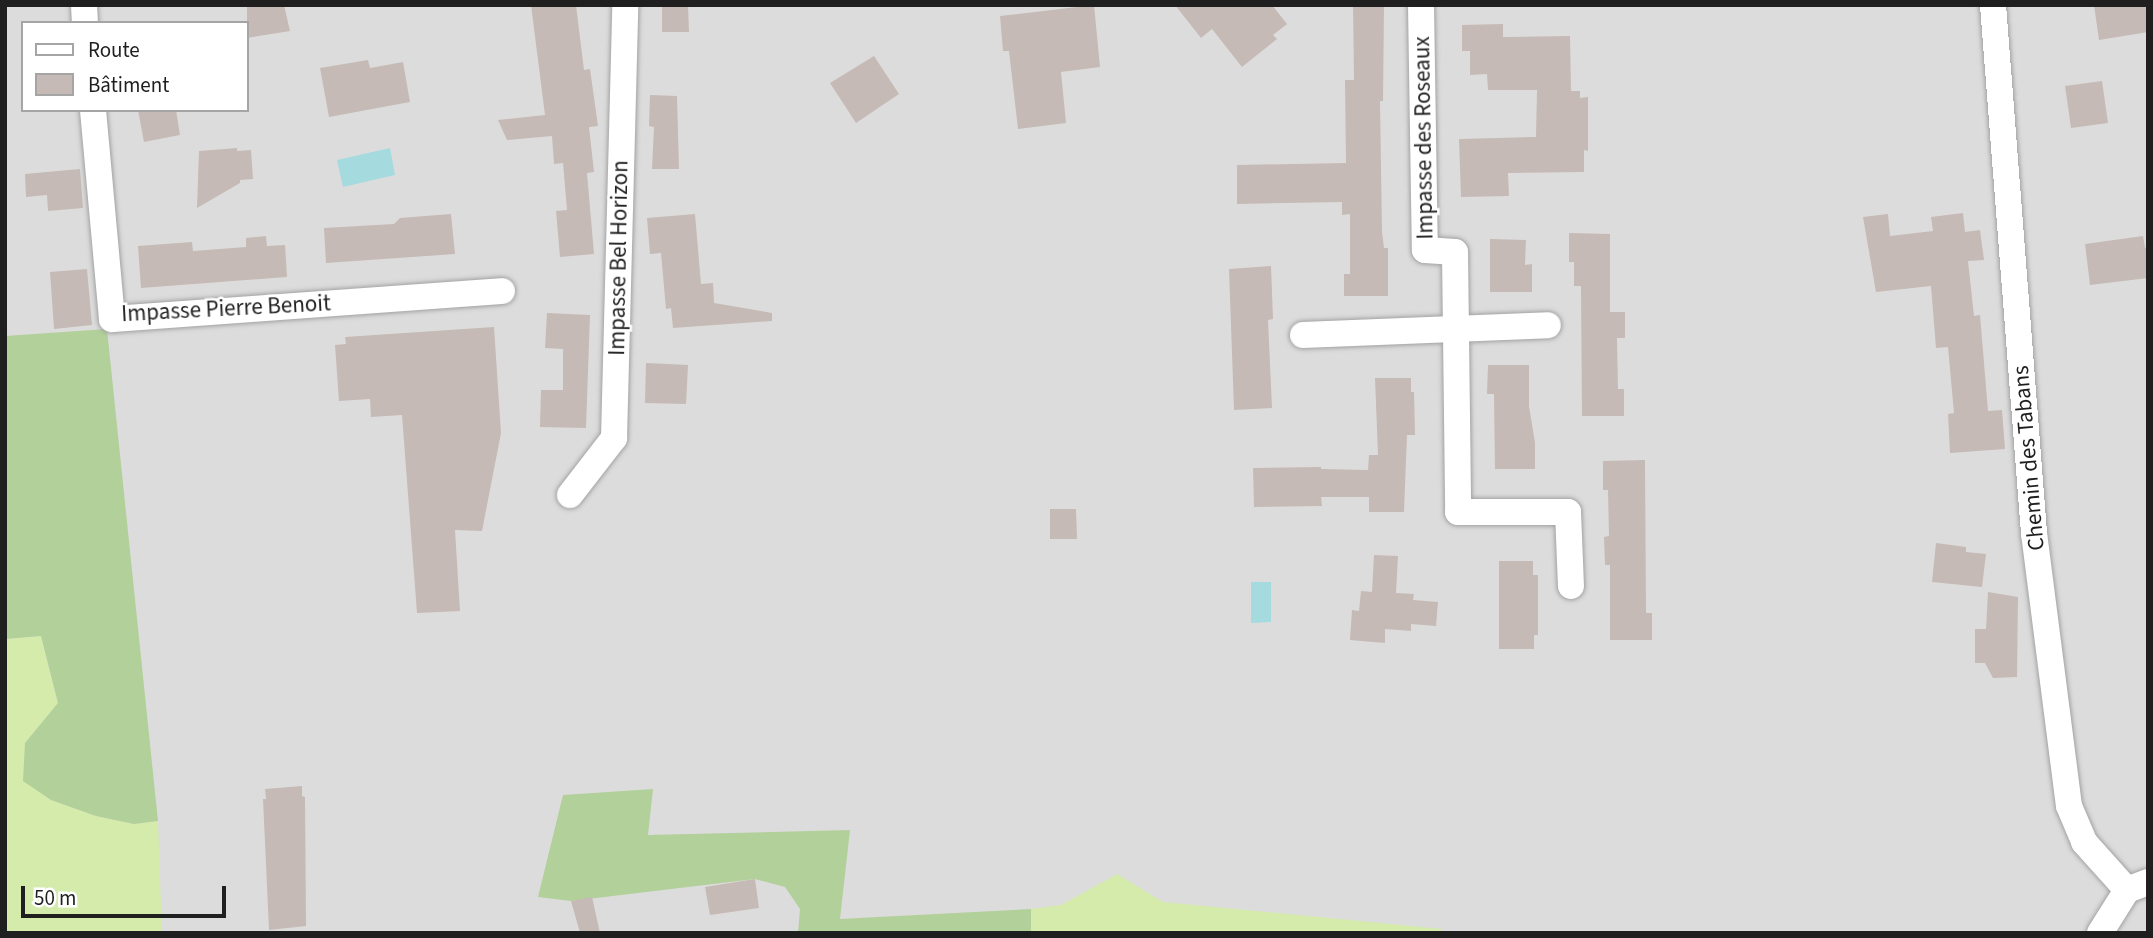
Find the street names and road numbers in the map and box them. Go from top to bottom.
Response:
street label: Impasse des Roseaux [1408,36,1440,240]
street label: Impasse Bel Horizon [603,160,635,356]
street label: Impasse Pierre Benoit [121,290,331,328]
street label: Chemin des Tabans [2007,364,2051,552]

